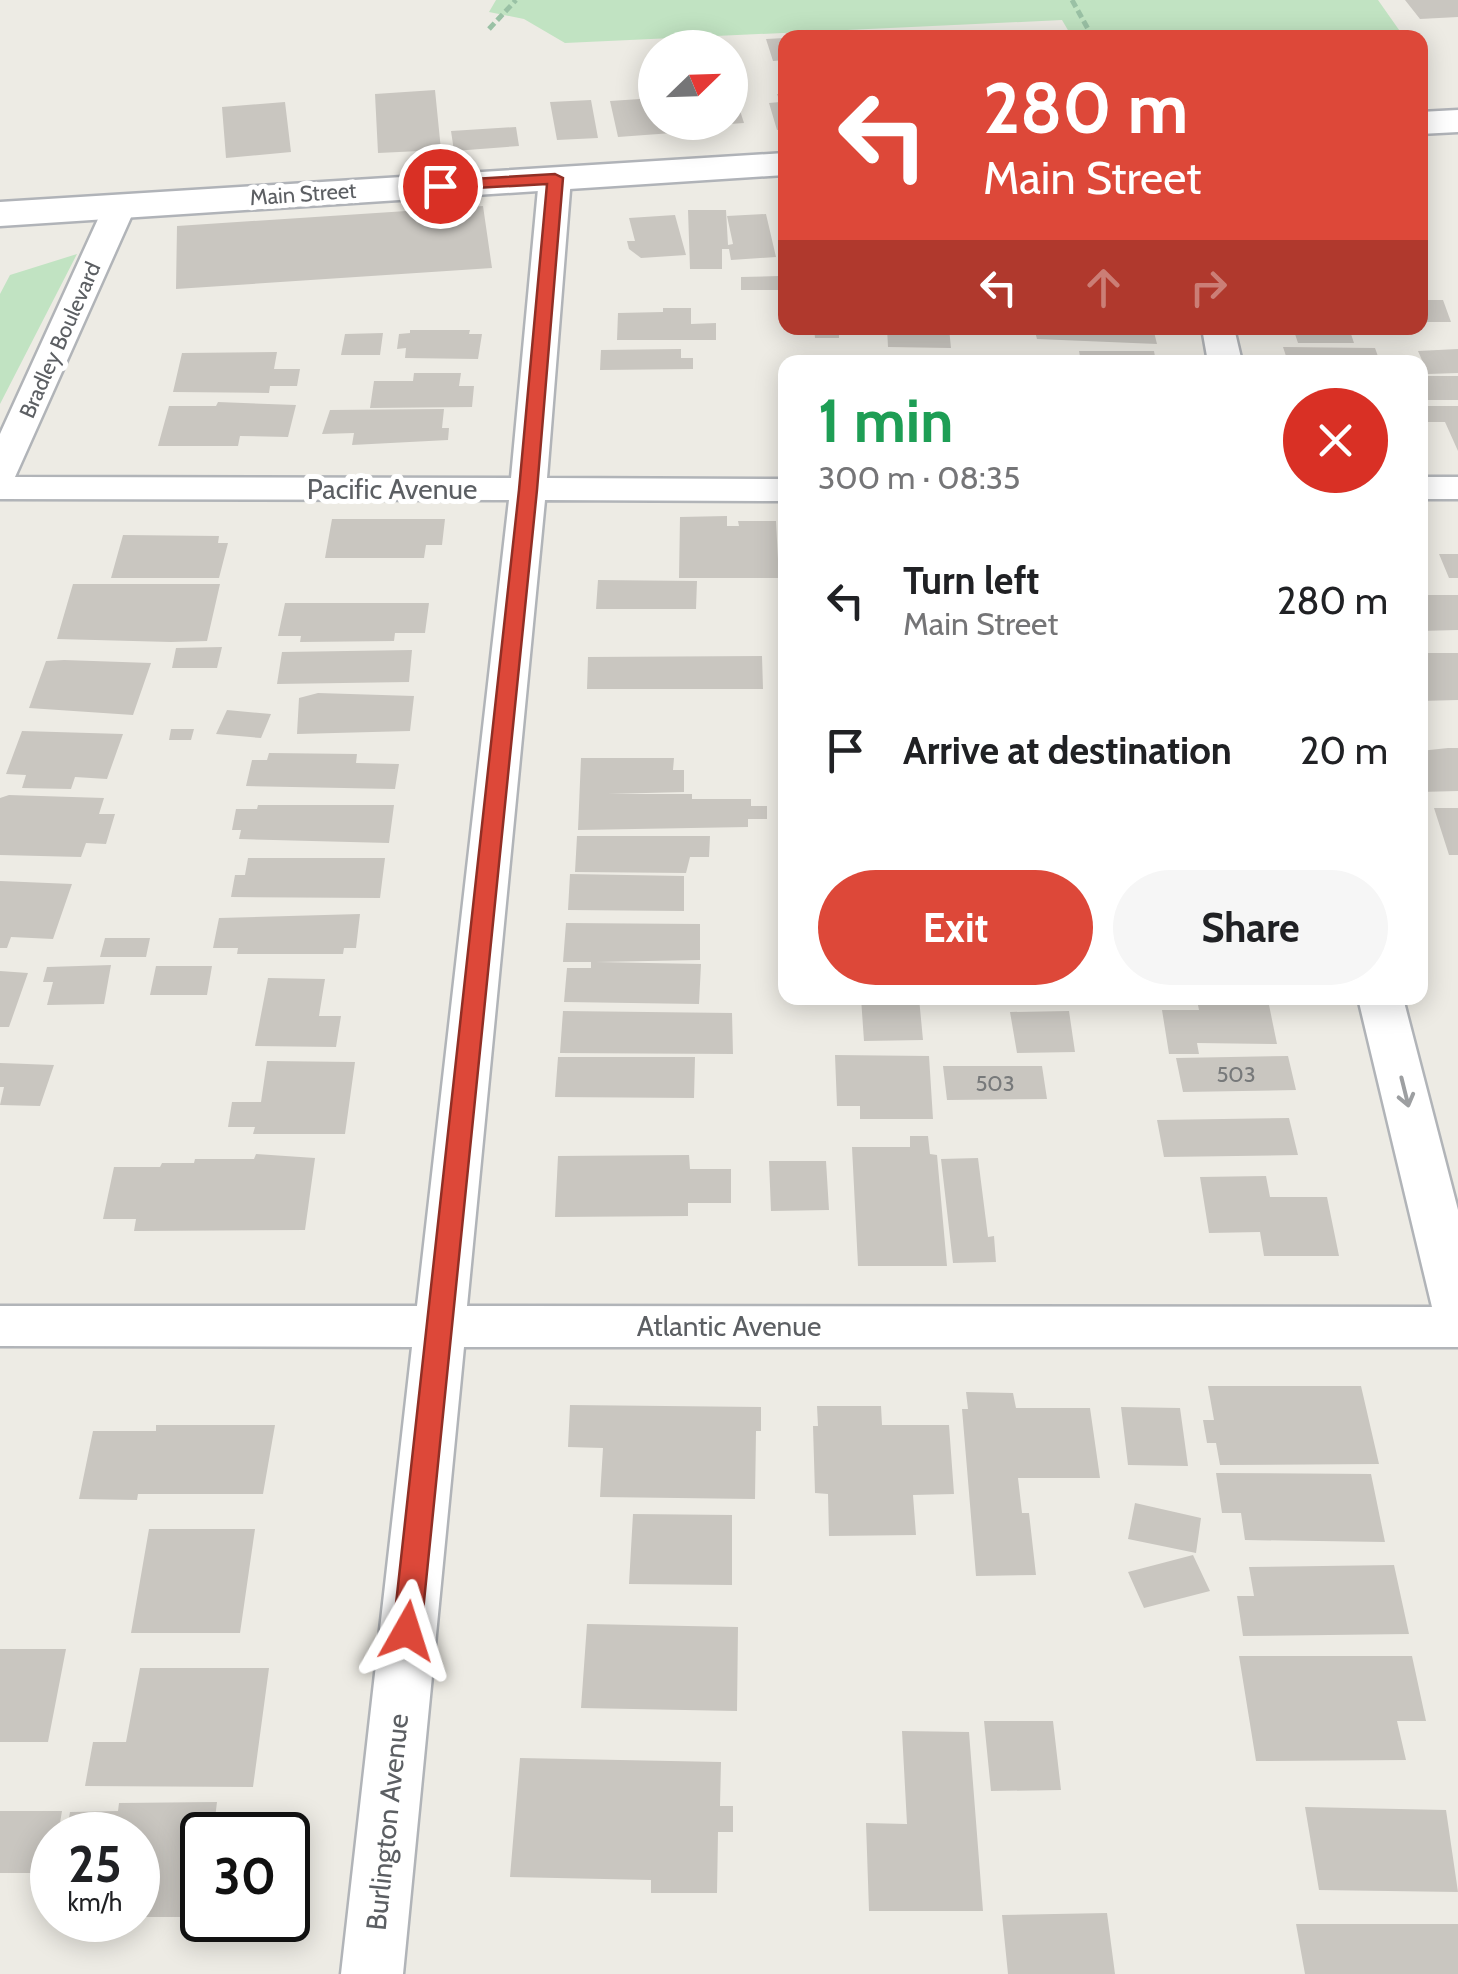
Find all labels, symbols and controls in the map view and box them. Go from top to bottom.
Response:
north arrow [638,30,748,140]
map controls [638,30,748,140]
text: 280 m [983,65,1188,151]
icon: left [818,70,948,200]
pin [398,144,483,229]
text: Main Street [983,151,1201,205]
icon: arrive [413,159,468,214]
street label: Main Street [249,177,358,211]
street label: Bradley Boulevard [13,258,107,422]
icon: left [971,260,1026,315]
icon: ahead [1076,260,1131,315]
icon: right [1181,260,1236,315]
text: 1 min [818,384,953,457]
button: close [1283,388,1388,493]
text: 300 m · 08:35 [818,458,1020,497]
street label: Pacific Avenue [307,472,477,506]
text: Turn left [903,557,1039,604]
icon: left [818,573,873,628]
text: 280 m [1277,577,1388,624]
text: Main Street [903,604,1058,643]
icon: arrive [818,723,873,778]
text: Arrive at destination [903,727,1232,774]
text: 20 m [1300,727,1388,774]
button: Exit [818,870,1093,985]
button: Share [1113,870,1388,985]
house number: 503 [1216,1061,1256,1088]
house number: 503 [975,1070,1015,1097]
one-way arrow [1396,1076,1415,1107]
street label: Atlantic Avenue [637,1309,821,1343]
position arrow [355,1579,459,1683]
street label: Burlington Avenue [359,1712,415,1932]
speed limit sign: 30 [180,1812,310,1942]
text: 25 [68,1834,122,1895]
text: km/h [68,1887,122,1917]

